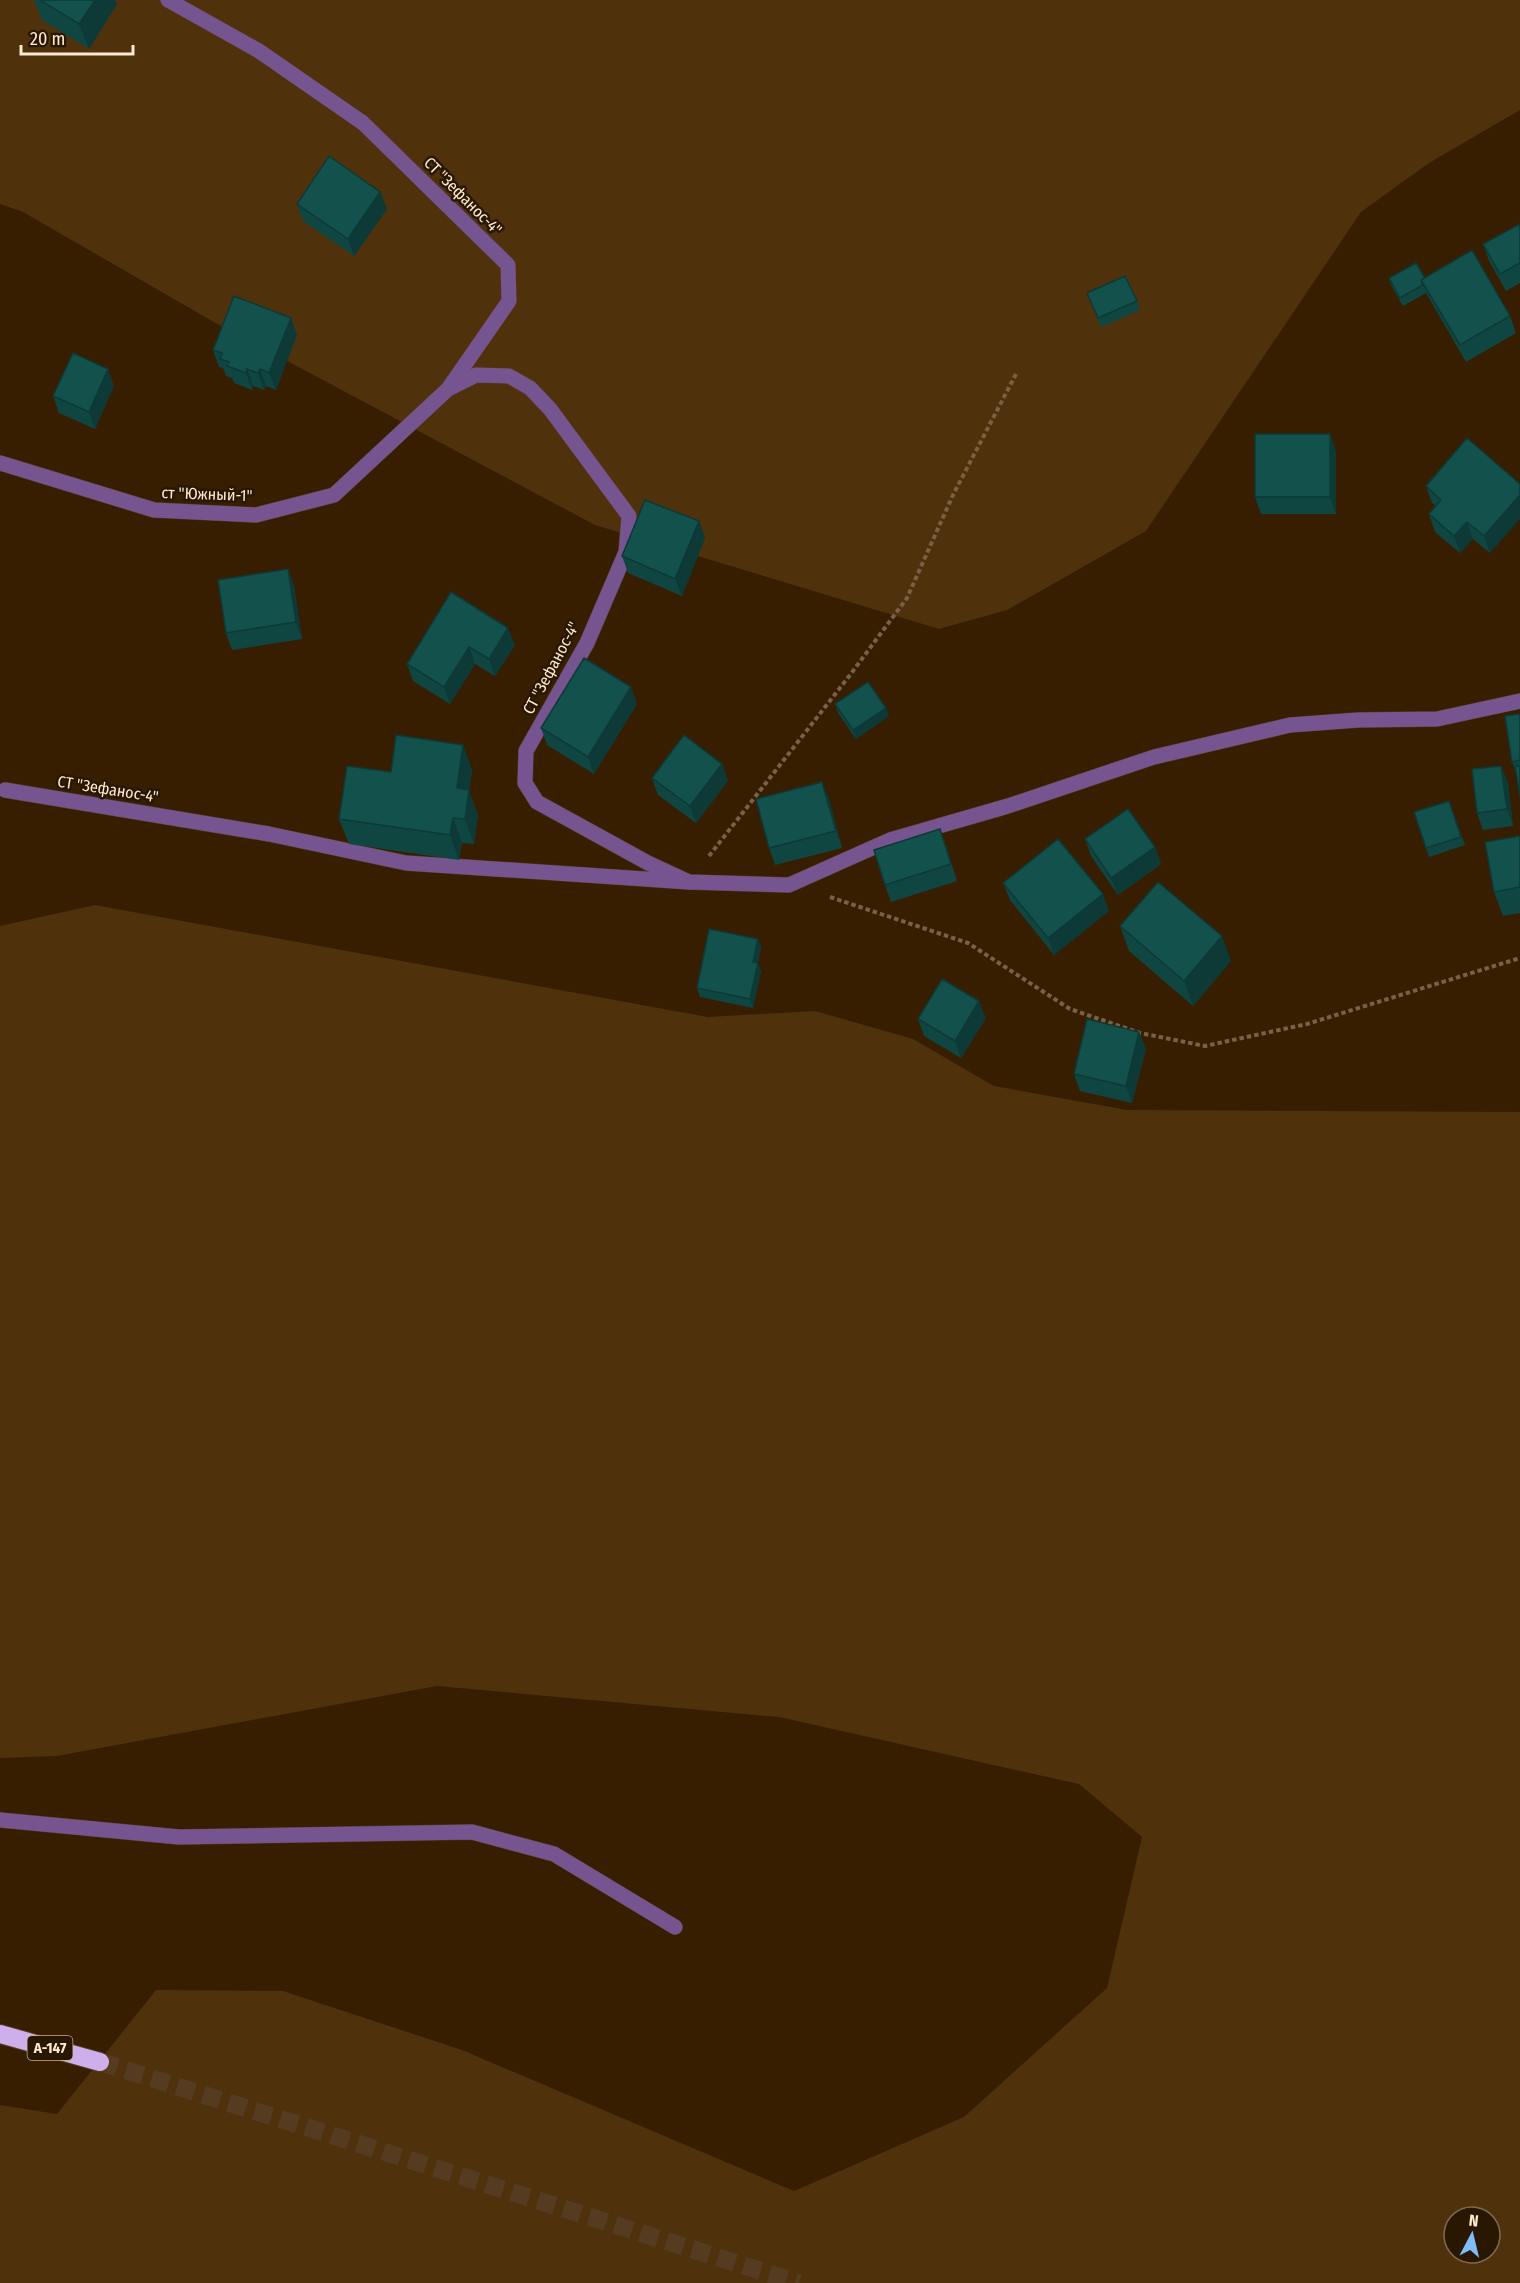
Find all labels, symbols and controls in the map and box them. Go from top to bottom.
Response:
scale bar [21,18,134,56]
text: 20 m [30,28,65,50]
street label: СТ "Зефанос-4" [420,153,506,239]
street label: ст "Южный-1" [161,483,253,505]
street label: СТ "Зефанос-4" [519,619,583,717]
street label: СТ "Зефанос-4" [56,772,160,806]
road number: А-147 [28,2036,72,2060]
north arrow [1442,2205,1502,2265]
text: N [1468,2211,1480,2231]

